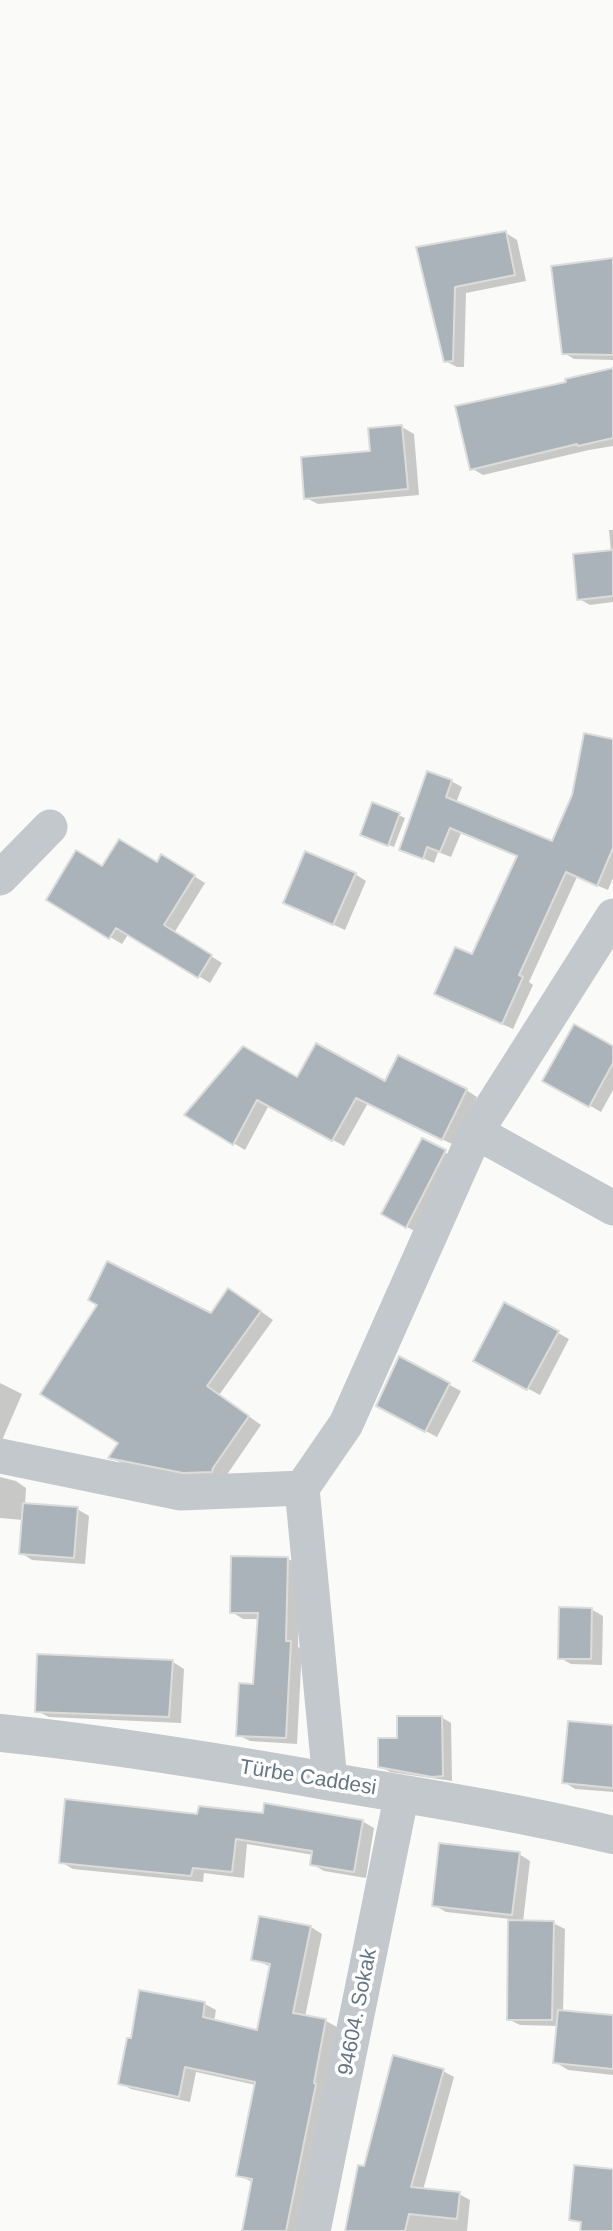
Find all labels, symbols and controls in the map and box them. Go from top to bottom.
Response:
street label: Türbe Caddesi [238,1755,378,1801]
street label: 94604. Sokak [333,1947,383,2077]

